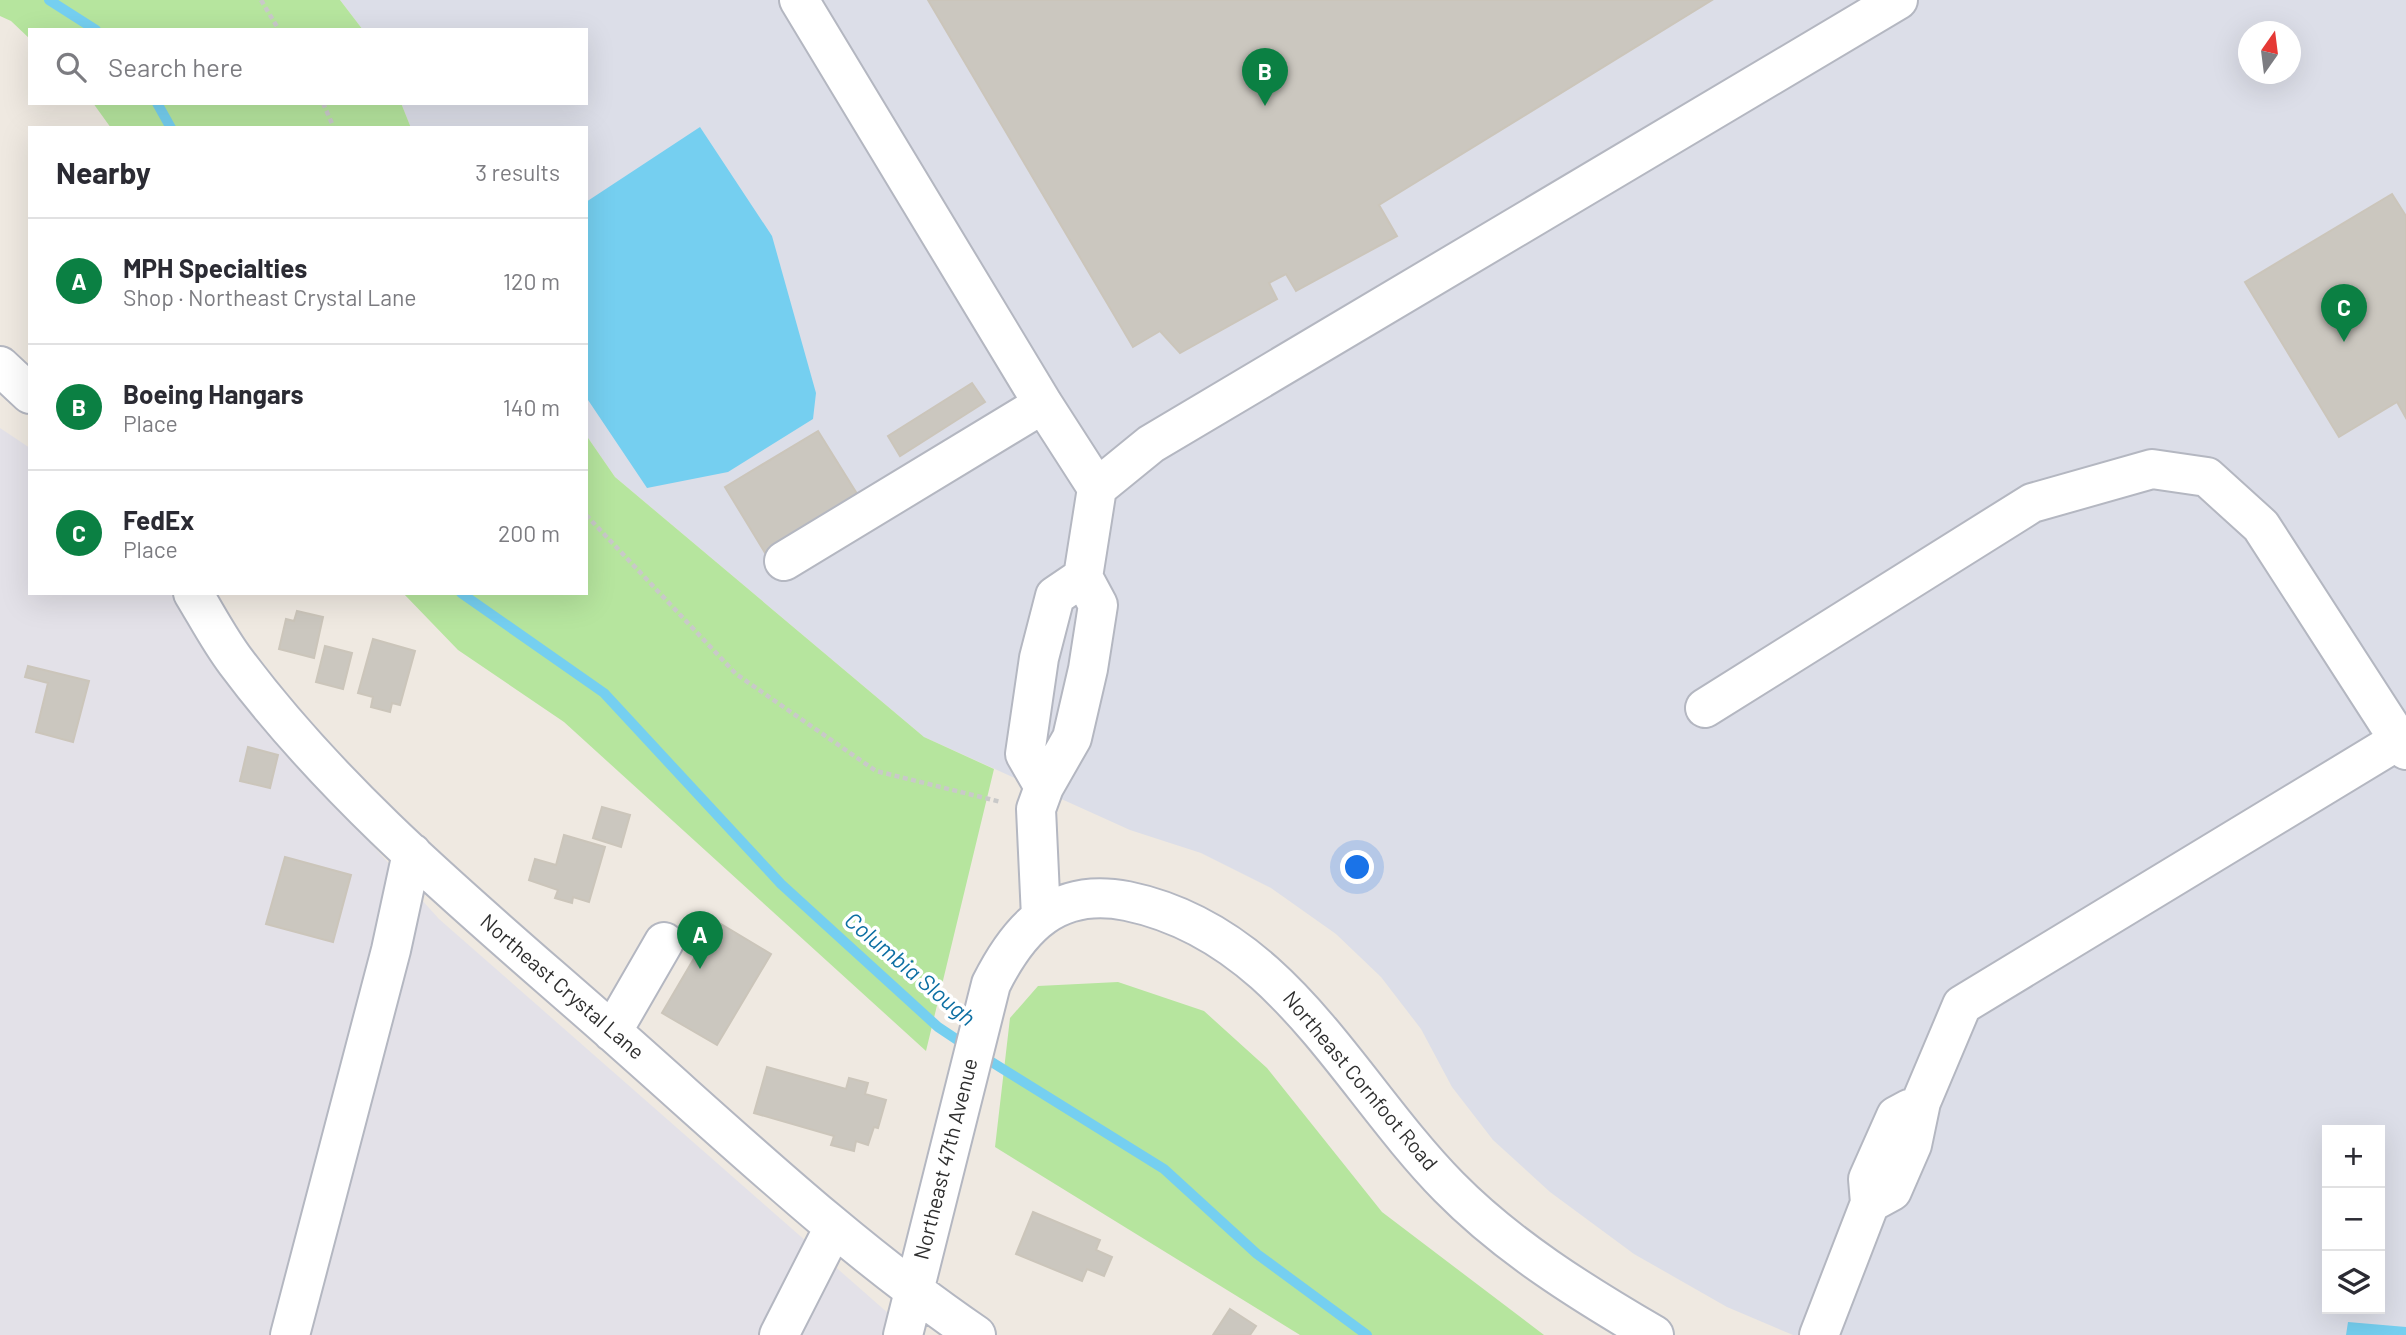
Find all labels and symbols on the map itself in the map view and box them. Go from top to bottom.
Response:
north arrow [2238,21,2301,84]
pin: B [1242,48,1288,106]
pin: C [2321,284,2367,342]
your location [1340,850,1374,884]
water label: Columbia Slough [840,905,982,1031]
street label: Northeast Crystal Lane [476,908,650,1064]
pin: A [677,911,723,969]
street label: Northeast Cornfoot Road [1279,985,1444,1175]
street label: Northeast 47th Avenue [907,1055,982,1262]

